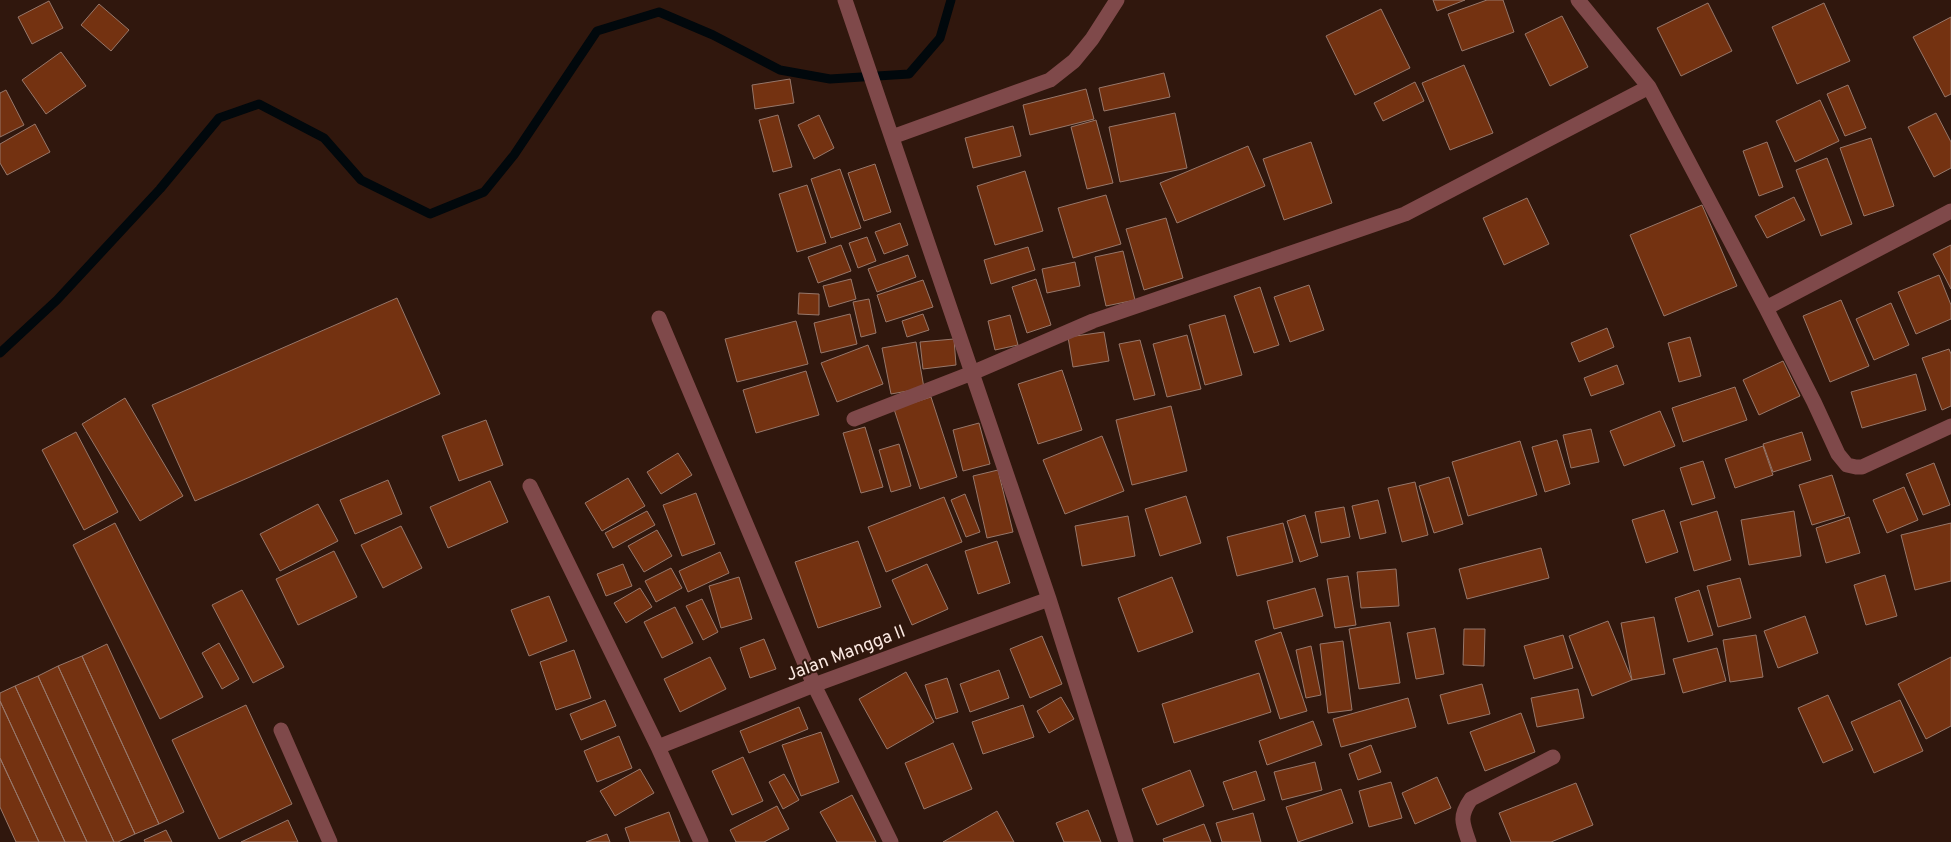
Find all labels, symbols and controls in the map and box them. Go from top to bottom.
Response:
street label: Jalan Mangga II [783,621,909,687]

